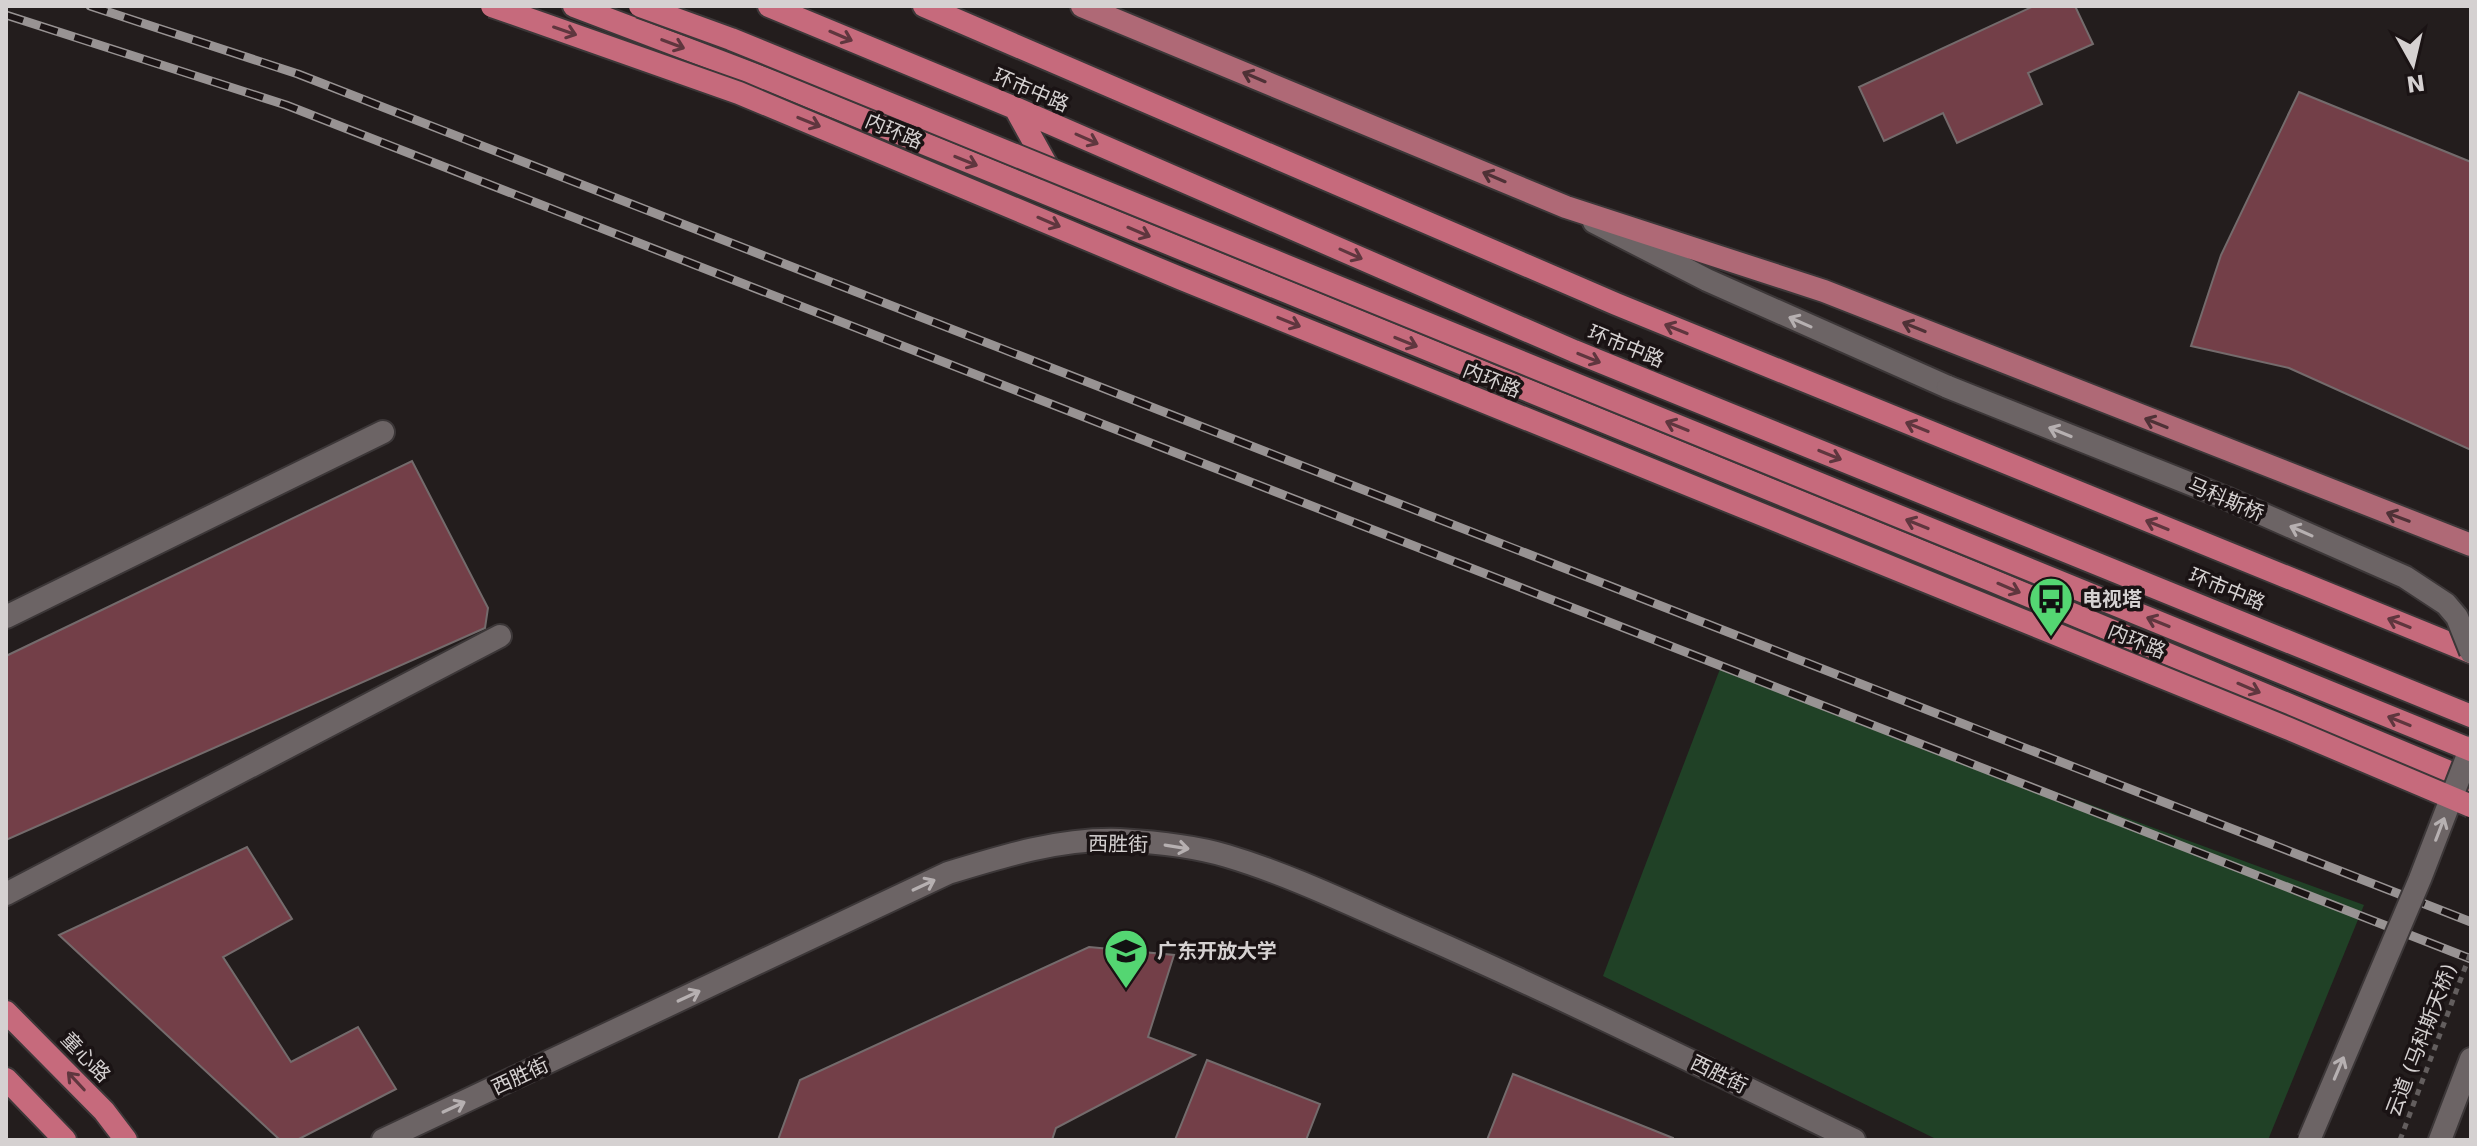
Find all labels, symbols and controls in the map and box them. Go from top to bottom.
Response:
north arrow [2373,24,2453,104]
one-way arrow [553,25,578,40]
one-way arrow [828,30,853,44]
one-way arrow [660,38,685,52]
street label: 环市中路 [989,63,1073,117]
one-way arrow [1242,69,1267,84]
text: N [2405,70,2427,97]
street label: 内环路 [862,108,926,154]
one-way arrow [796,115,821,130]
one-way arrow [1074,133,1099,148]
one-way arrow [953,154,978,169]
one-way arrow [1482,168,1507,183]
one-way arrow [1036,216,1061,231]
one-way arrow [1126,226,1151,241]
one-way arrow [1338,248,1363,263]
one-way arrow [1788,313,1813,328]
one-way arrow [1276,316,1301,331]
one-way arrow [1902,319,1927,333]
street label: 环市中路 [1584,320,1668,372]
one-way arrow [1664,321,1689,335]
one-way arrow [1393,336,1417,350]
one-way arrow [1576,352,1601,366]
street label: 内环路 [1460,358,1524,402]
one-way arrow [2144,415,2169,430]
one-way arrow [1665,418,1690,432]
one-way arrow [1905,419,1930,434]
one-way arrow [2048,424,2073,438]
one-way arrow [1818,449,1842,463]
street label: 马科斯桥 [2184,472,2268,526]
one-way arrow [2386,509,2411,523]
one-way arrow [1905,516,1930,530]
one-way arrow [2145,517,2170,532]
one-way arrow [2289,522,2314,537]
street label: 环市中路 [2185,563,2269,615]
bus stop icon: 电视塔 [2027,575,2075,638]
one-way arrow [1996,581,2021,596]
place label: 电视塔 [2082,587,2142,611]
one-way arrow [2146,614,2171,629]
one-way arrow [2387,615,2411,629]
street label: 内环路 [2105,619,2169,663]
one-way arrow [2236,682,2261,697]
one-way arrow [2387,712,2412,727]
one-way arrow [2434,817,2448,842]
street label: 西胜街 [1088,831,1148,857]
one-way arrow [1164,840,1190,855]
one-way arrow [912,877,936,892]
school or university icon: 广东开放大学 [1102,927,1150,990]
place label: 广东开放大学 [1157,939,1277,963]
street label: 云道 (马科斯天桥) [2381,960,2461,1120]
one-way arrow [677,988,701,1003]
street label: 童心路 [57,1027,115,1087]
street label: 西胜街 [1687,1050,1751,1098]
street label: 西胜街 [488,1052,552,1100]
one-way arrow [2333,1056,2348,1081]
one-way arrow [66,1071,85,1091]
one-way arrow [442,1099,466,1114]

